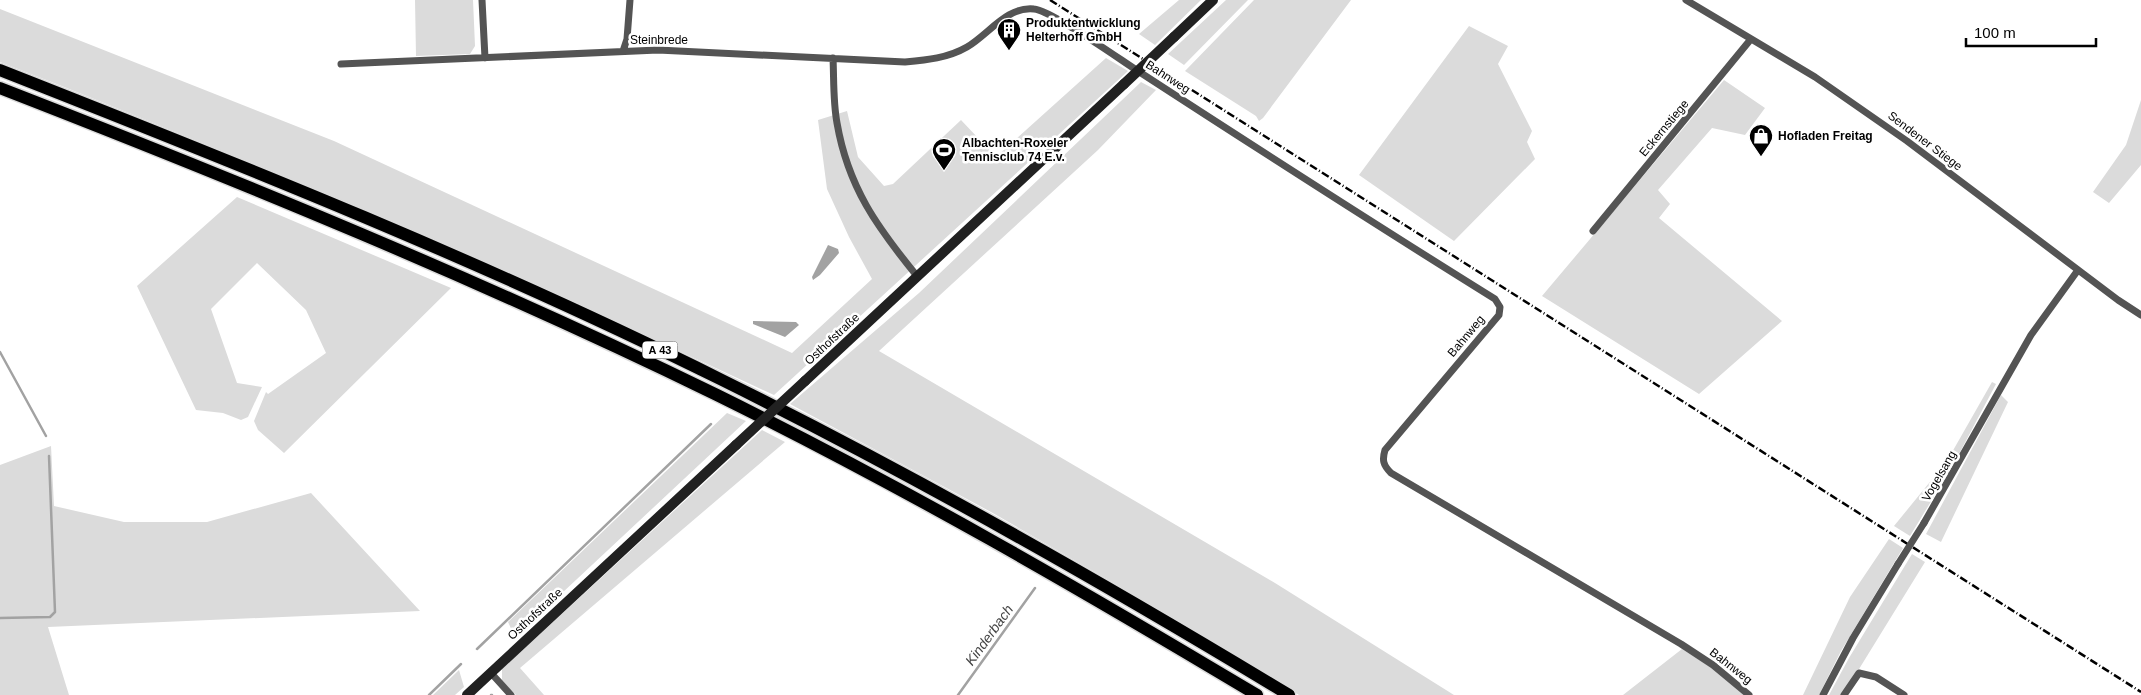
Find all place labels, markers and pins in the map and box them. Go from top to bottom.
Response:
place label: Produktentwicklung Helterhoff GmbH [1026,16,1141,44]
building icon: Produktentwicklung Helterhoff GmbH [996,17,1022,51]
shop icon: Hofladen Freitag [1748,123,1774,157]
place label: Hofladen Freitag [1778,129,1873,143]
place label: Albachten-Roxeler Tennisclub 74 E.v. [962,136,1068,164]
sports icon: Albachten-Roxeler Tennisclub 74 E.v. [931,137,957,171]

